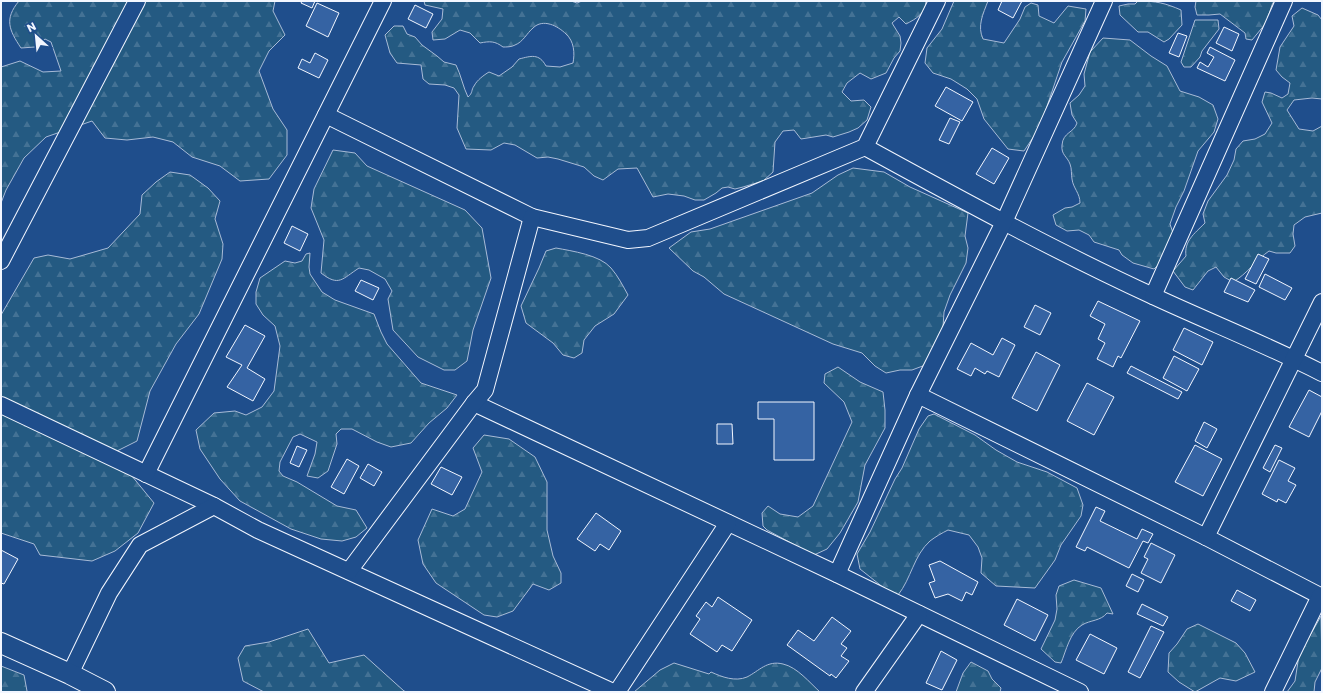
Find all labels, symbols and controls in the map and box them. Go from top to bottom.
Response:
north arrow [16,16,56,56]
text: N [24,18,39,36]

